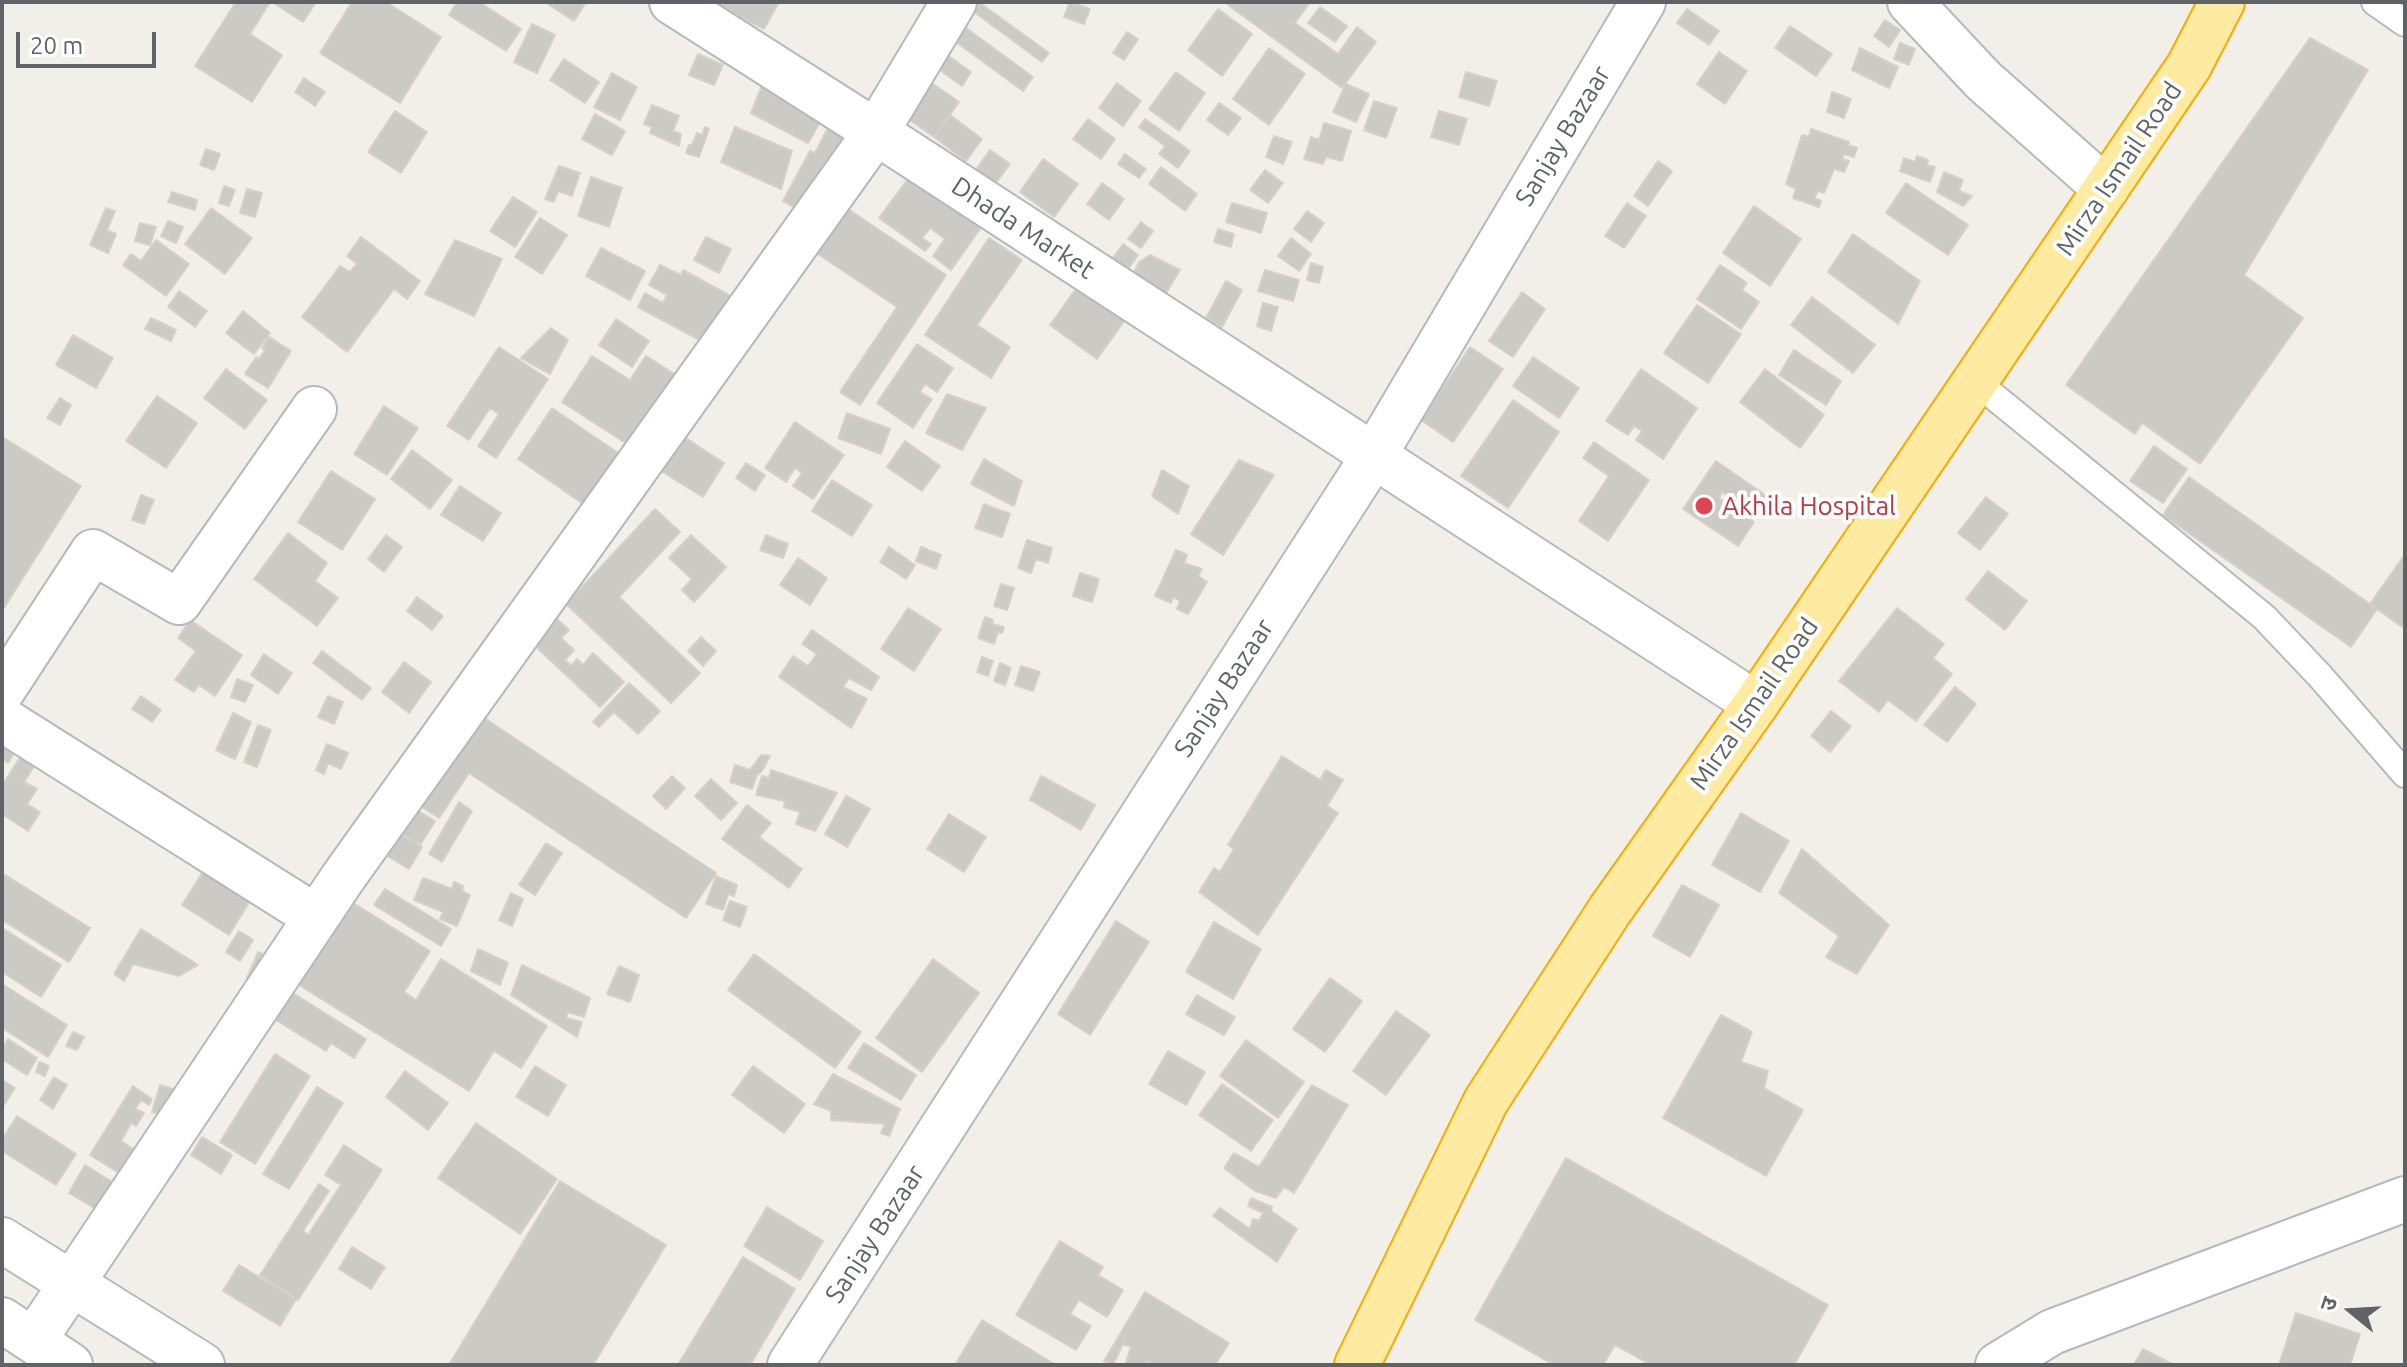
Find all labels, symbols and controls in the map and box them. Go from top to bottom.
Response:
scale bar [20,16,160,66]
text: 20 m [30,32,83,59]
street label: Sanjay Bazaar [1509,60,1617,212]
street label: Mirza Ismail Road [2049,76,2189,262]
street label: Dhada Market [946,170,1100,286]
place label: Akhila Hospital [1722,490,1896,522]
marker: Akhila Hospital [1693,495,1715,517]
street label: Mirza Ismail Road [1683,612,1825,796]
street label: Sanjay Bazaar [1168,613,1280,763]
street label: Sanjay Bazaar [819,1159,931,1309]
north arrow [2311,1271,2391,1351]
text: उ [2314,1293,2342,1313]

